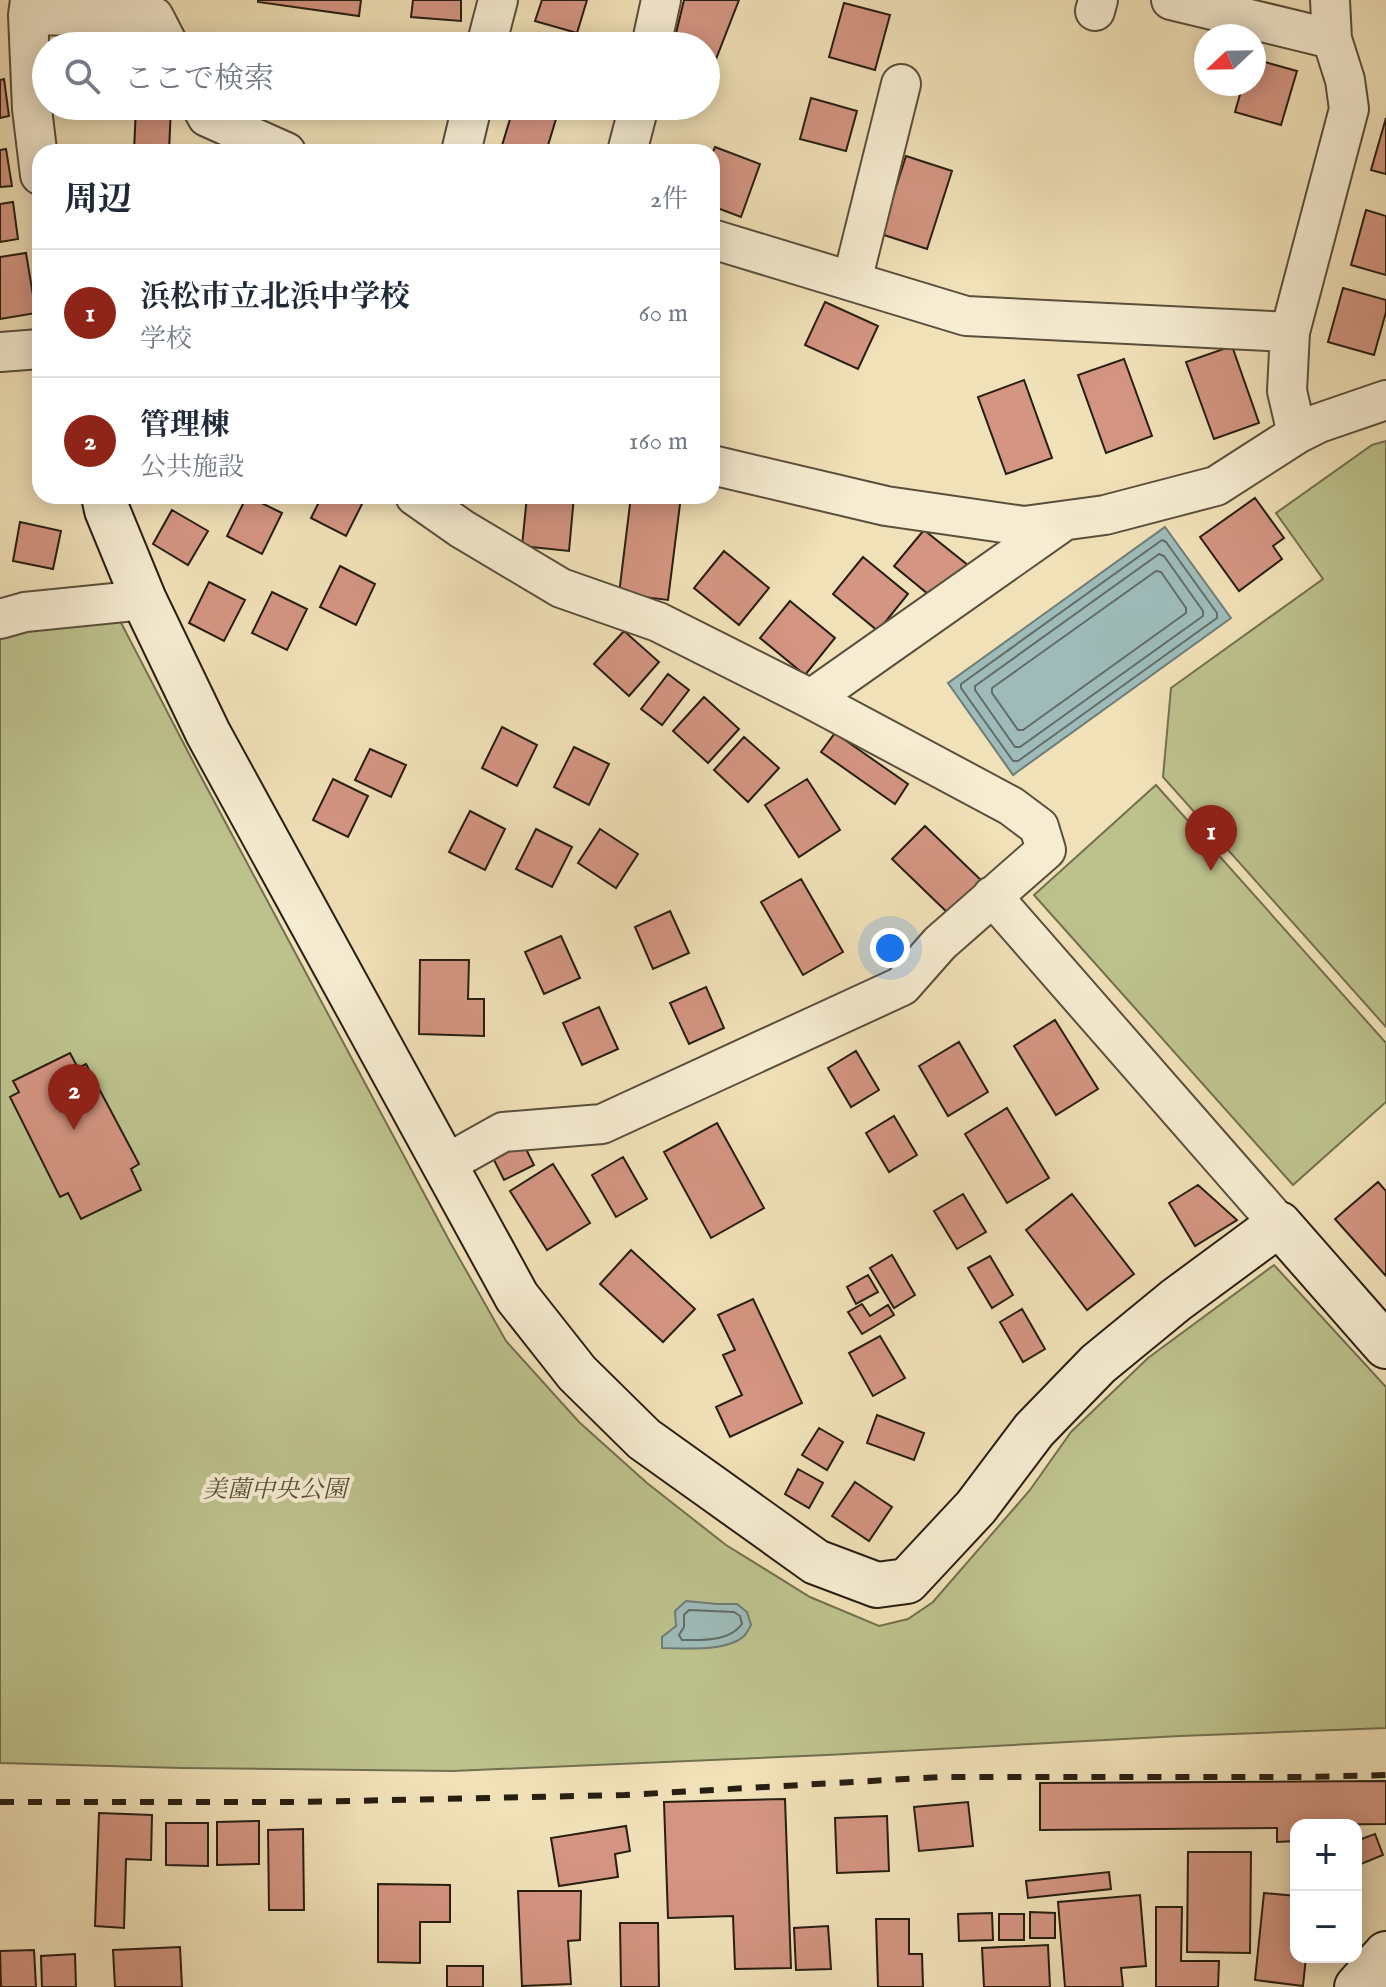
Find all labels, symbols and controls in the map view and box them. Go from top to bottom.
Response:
north arrow [1194,24,1266,96]
search box [32,32,720,120]
icon: search [60,54,104,98]
text: ここで検索 [124,61,274,99]
text: 周辺 [64,179,132,222]
text: 2件 [650,183,688,216]
text: 浜松市立北浜中学校 [140,279,410,317]
text: 1 [85,297,95,330]
text: 60 m [639,297,688,330]
text: 学校 [140,323,192,356]
text: 管理棟 [140,407,230,445]
text: 2 [84,425,96,458]
text: 160 m [629,425,688,458]
text: 公共施設 [140,451,244,484]
pin: 1 [1185,805,1237,871]
your location [870,928,910,968]
pin: 2 [48,1064,100,1130]
park label: 美薗中央公園 [203,1475,351,1506]
map controls [1290,1819,1362,1963]
button: + [1290,1819,1362,1891]
button: − [1290,1891,1362,1963]

